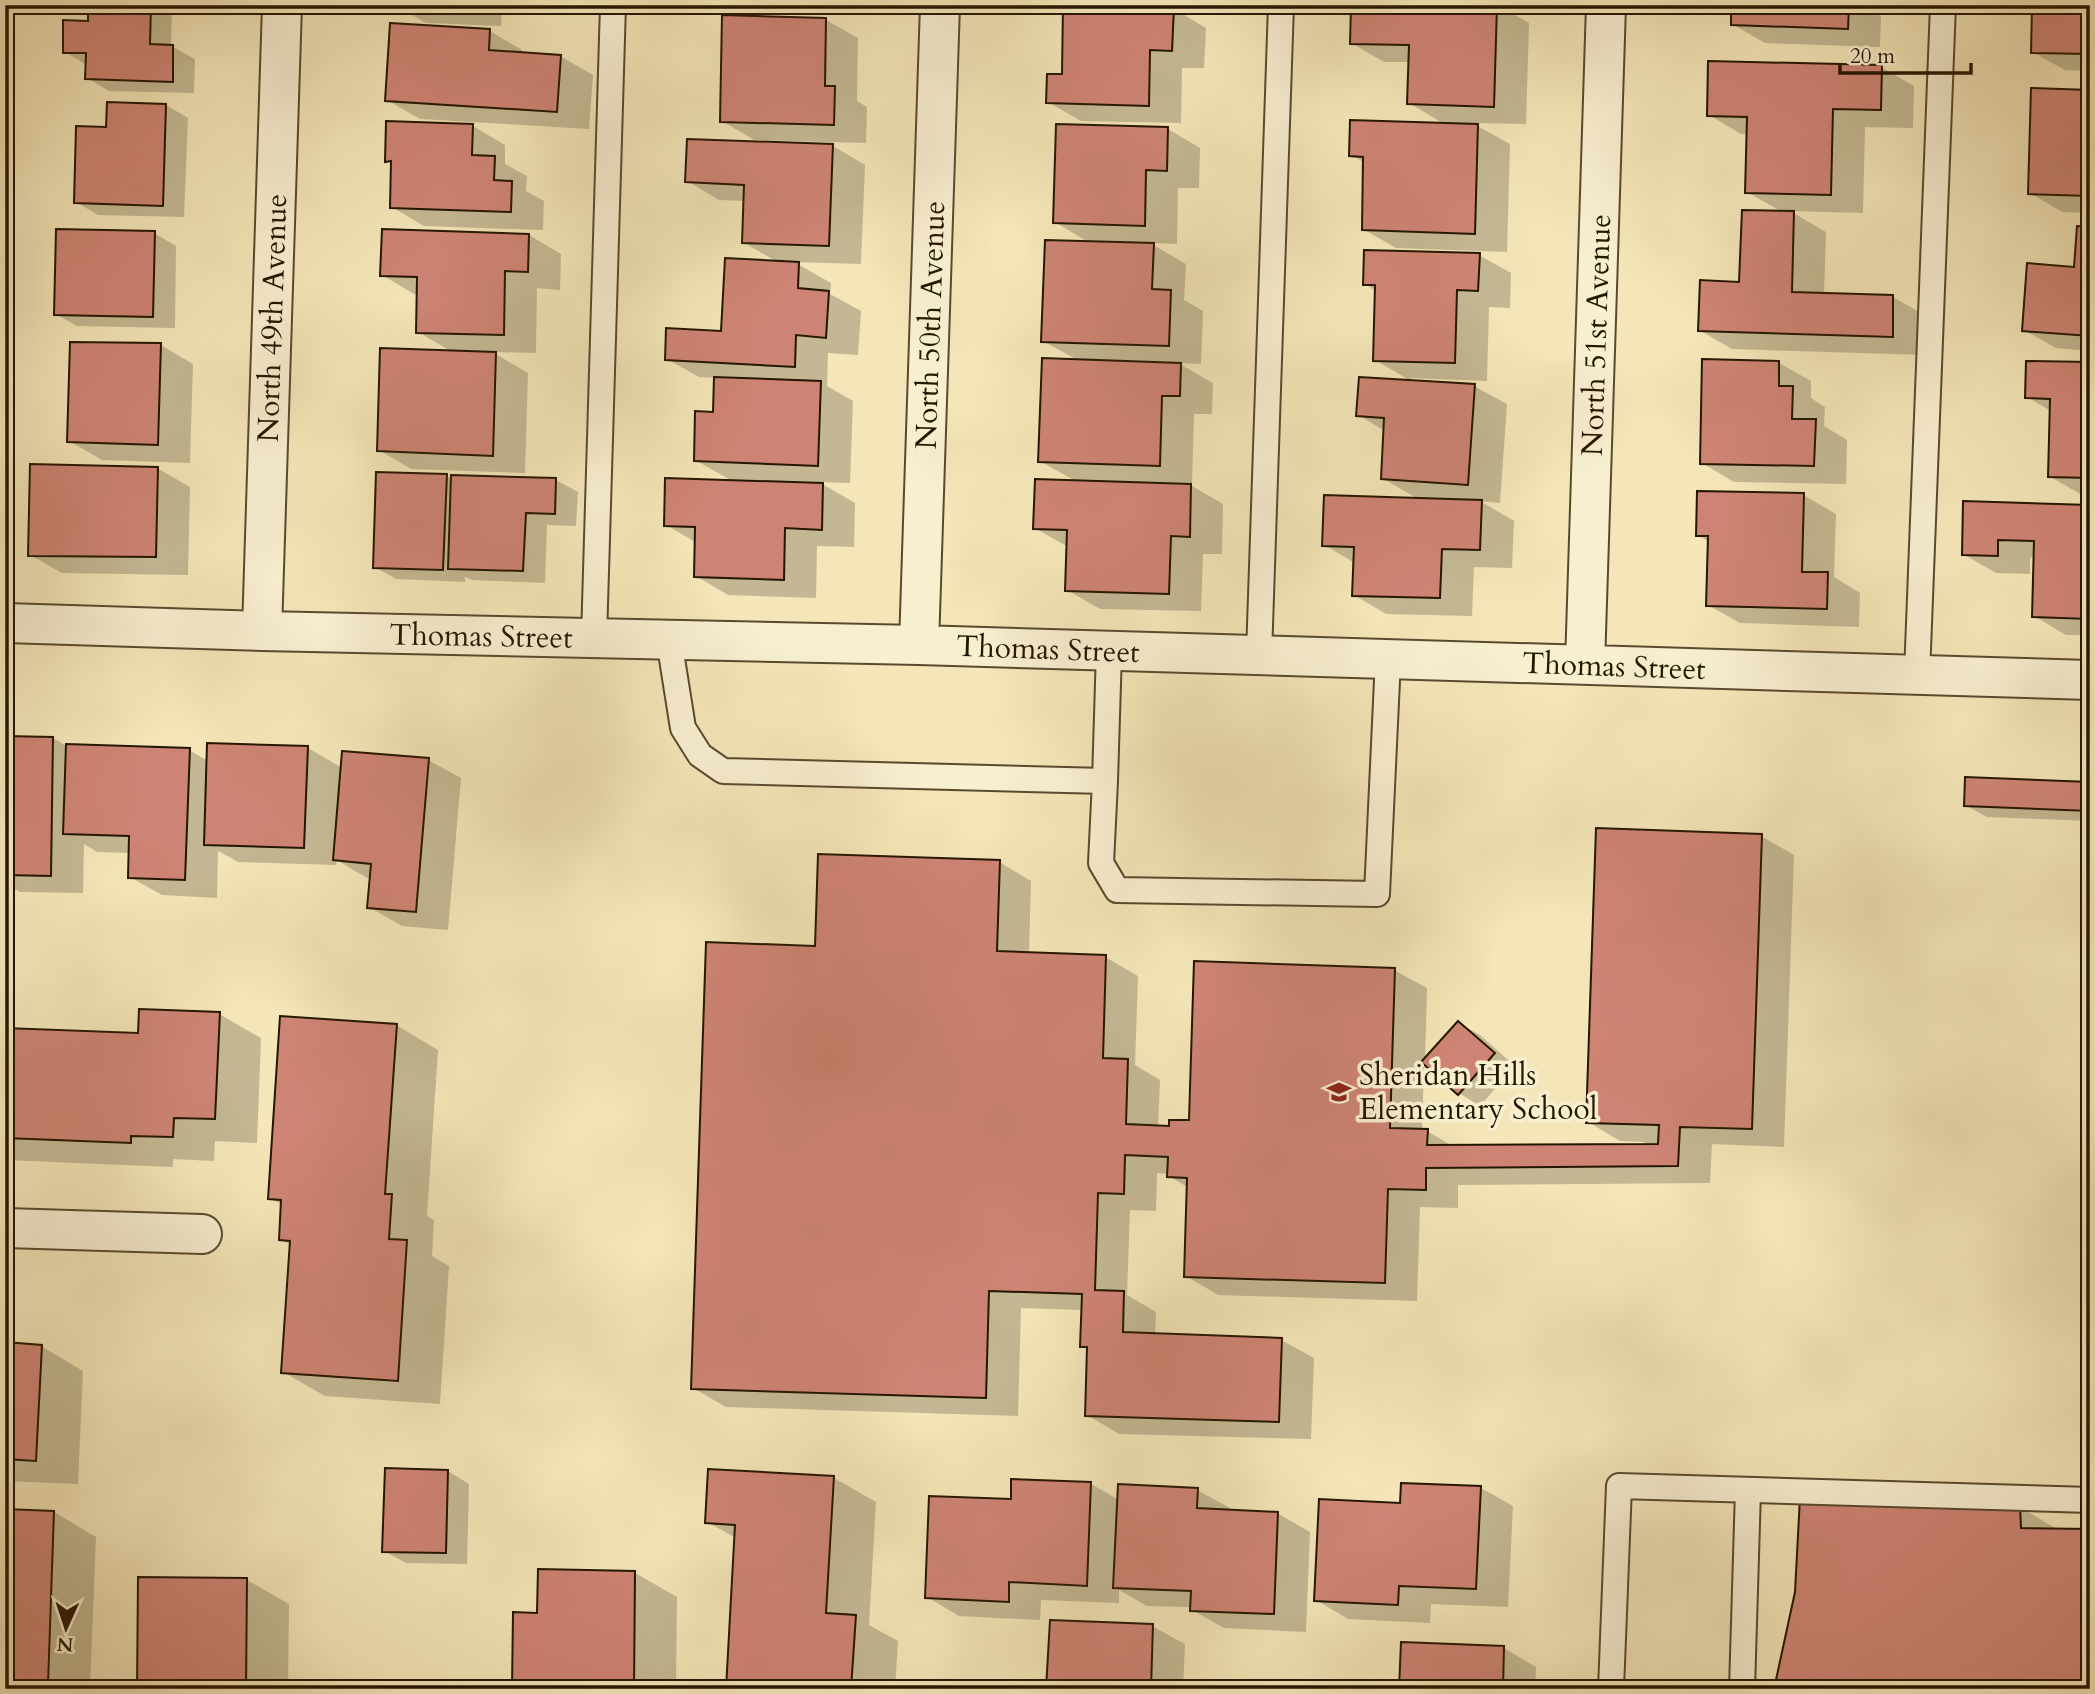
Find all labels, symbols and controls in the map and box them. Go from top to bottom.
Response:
scale bar [1840,32,1971,76]
text: 20 m [1850,42,1895,71]
street label: North 49th Avenue [248,193,297,443]
street label: North 50th Avenue [906,200,955,450]
street label: North 51st Avenue [1572,213,1621,457]
street label: Thomas Street [389,614,573,659]
street label: Thomas Street [956,626,1141,673]
street label: Thomas Street [1522,643,1707,690]
place label: Sheridan Hills Elementary School [1359,1055,1598,1130]
school or university icon: Sheridan Hills Elementary School [1325,1078,1353,1106]
north arrow [32,1592,102,1662]
text: N [56,1631,74,1657]

